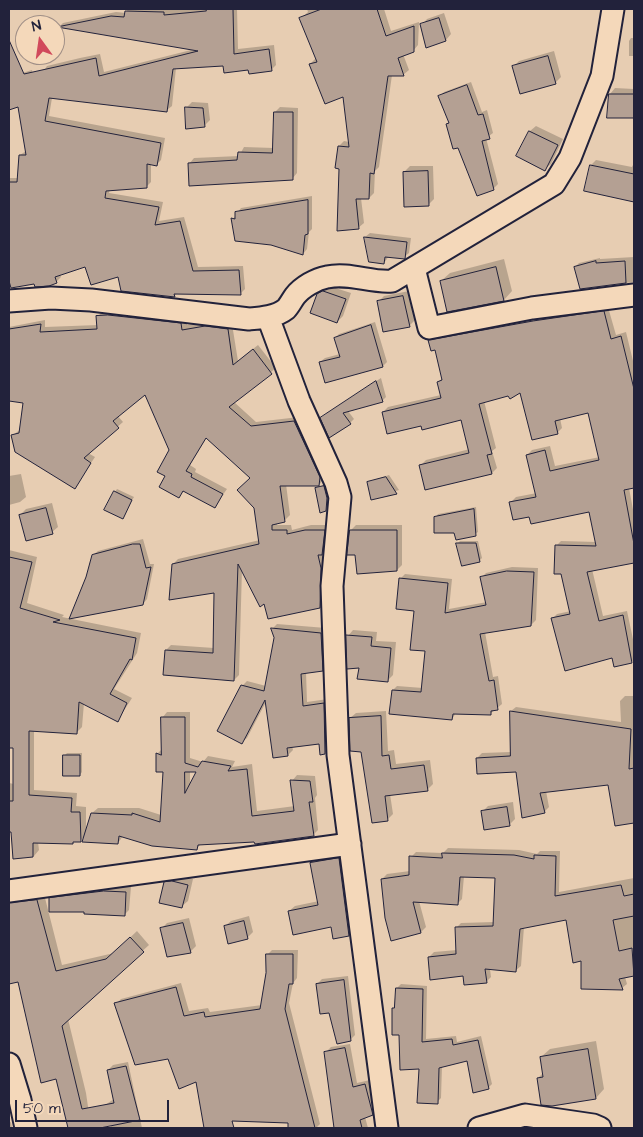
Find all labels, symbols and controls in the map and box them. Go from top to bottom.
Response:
north arrow [15,15,65,65]
text: N [30,16,43,37]
scale bar [18,1090,171,1122]
text: 50 m [23,1098,61,1119]

